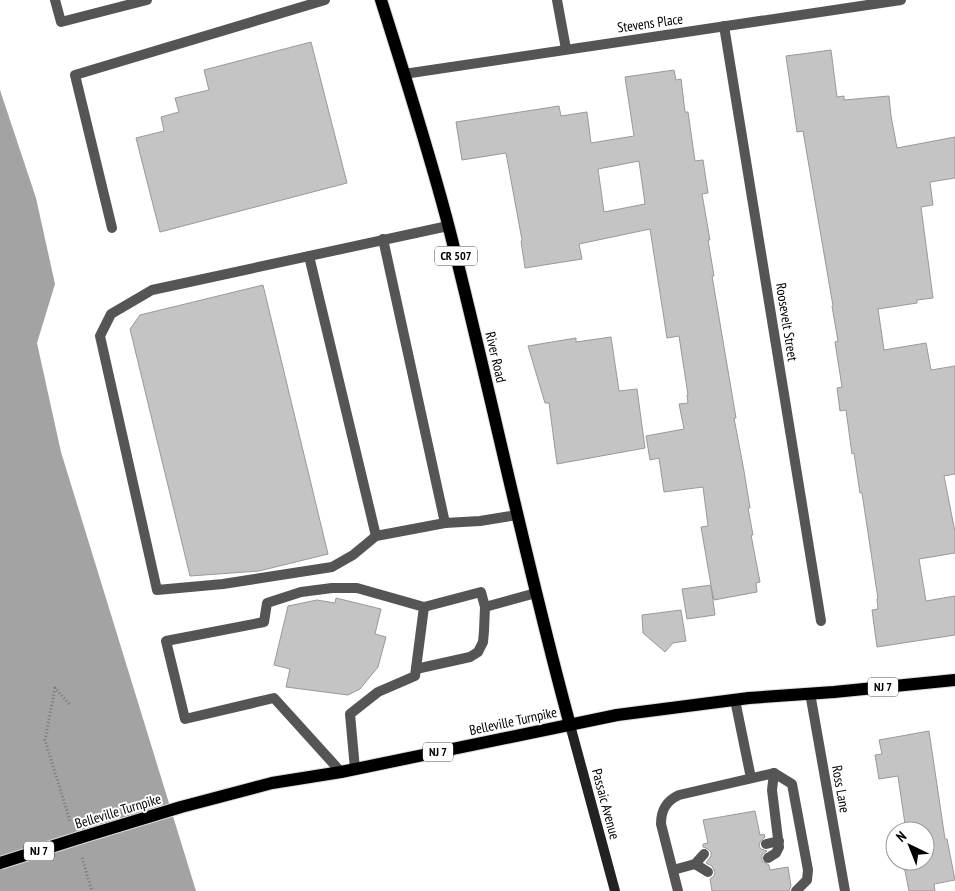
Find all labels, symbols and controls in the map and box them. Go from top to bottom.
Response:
street label: Stevens Place [616,9,684,37]
road number: CR 507 [435,247,477,266]
street label: Roosevelt Street [772,282,802,362]
street label: River Road [481,330,511,384]
road number: NJ 7 [868,678,898,696]
street label: Belleville Turnpike [468,703,559,739]
road number: NJ 7 [423,742,453,762]
street label: Ross Lane [828,764,854,814]
street label: Passaic Avenue [588,767,624,841]
street label: Belleville Turnpike [73,789,163,833]
north arrow [885,821,935,871]
text: N [892,827,910,846]
road number: NJ 7 [24,841,54,860]

